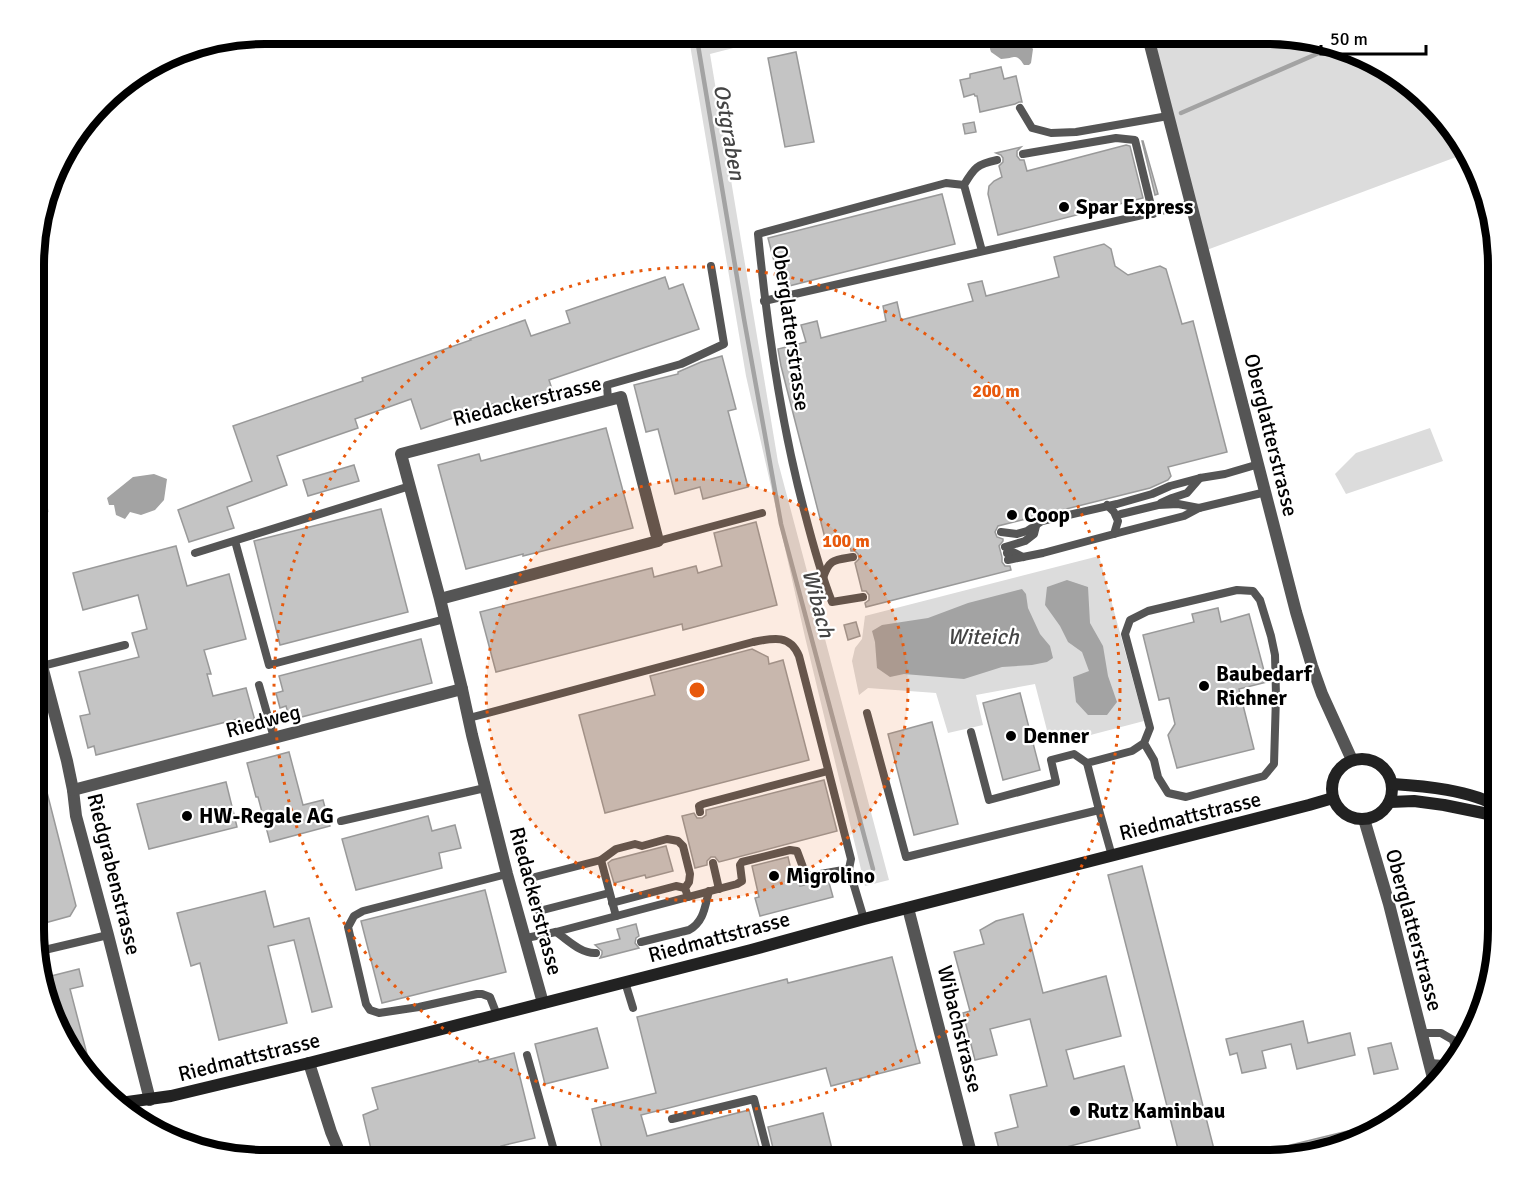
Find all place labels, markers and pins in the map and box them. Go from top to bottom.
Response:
place label: Spar Express [1076,194,1193,220]
marker: Spar Express [1057,200,1071,214]
place label: Coop [1024,502,1070,528]
marker: Coop [1005,508,1019,522]
place label: Baubedarf Richner [1216,661,1313,711]
marker: Baubedarf Richner [1197,679,1211,693]
centre of rings [687,680,707,700]
place label: Denner [1023,723,1090,749]
marker: Denner [1004,729,1018,743]
place label: HW-Regale AG [199,803,334,829]
marker: HW-Regale AG [180,809,194,823]
place label: Migrolino [786,863,875,889]
marker: Migrolino [767,869,781,883]
place label: Rutz Kaminbau [1087,1098,1225,1124]
marker: Rutz Kaminbau [1068,1104,1082,1118]

